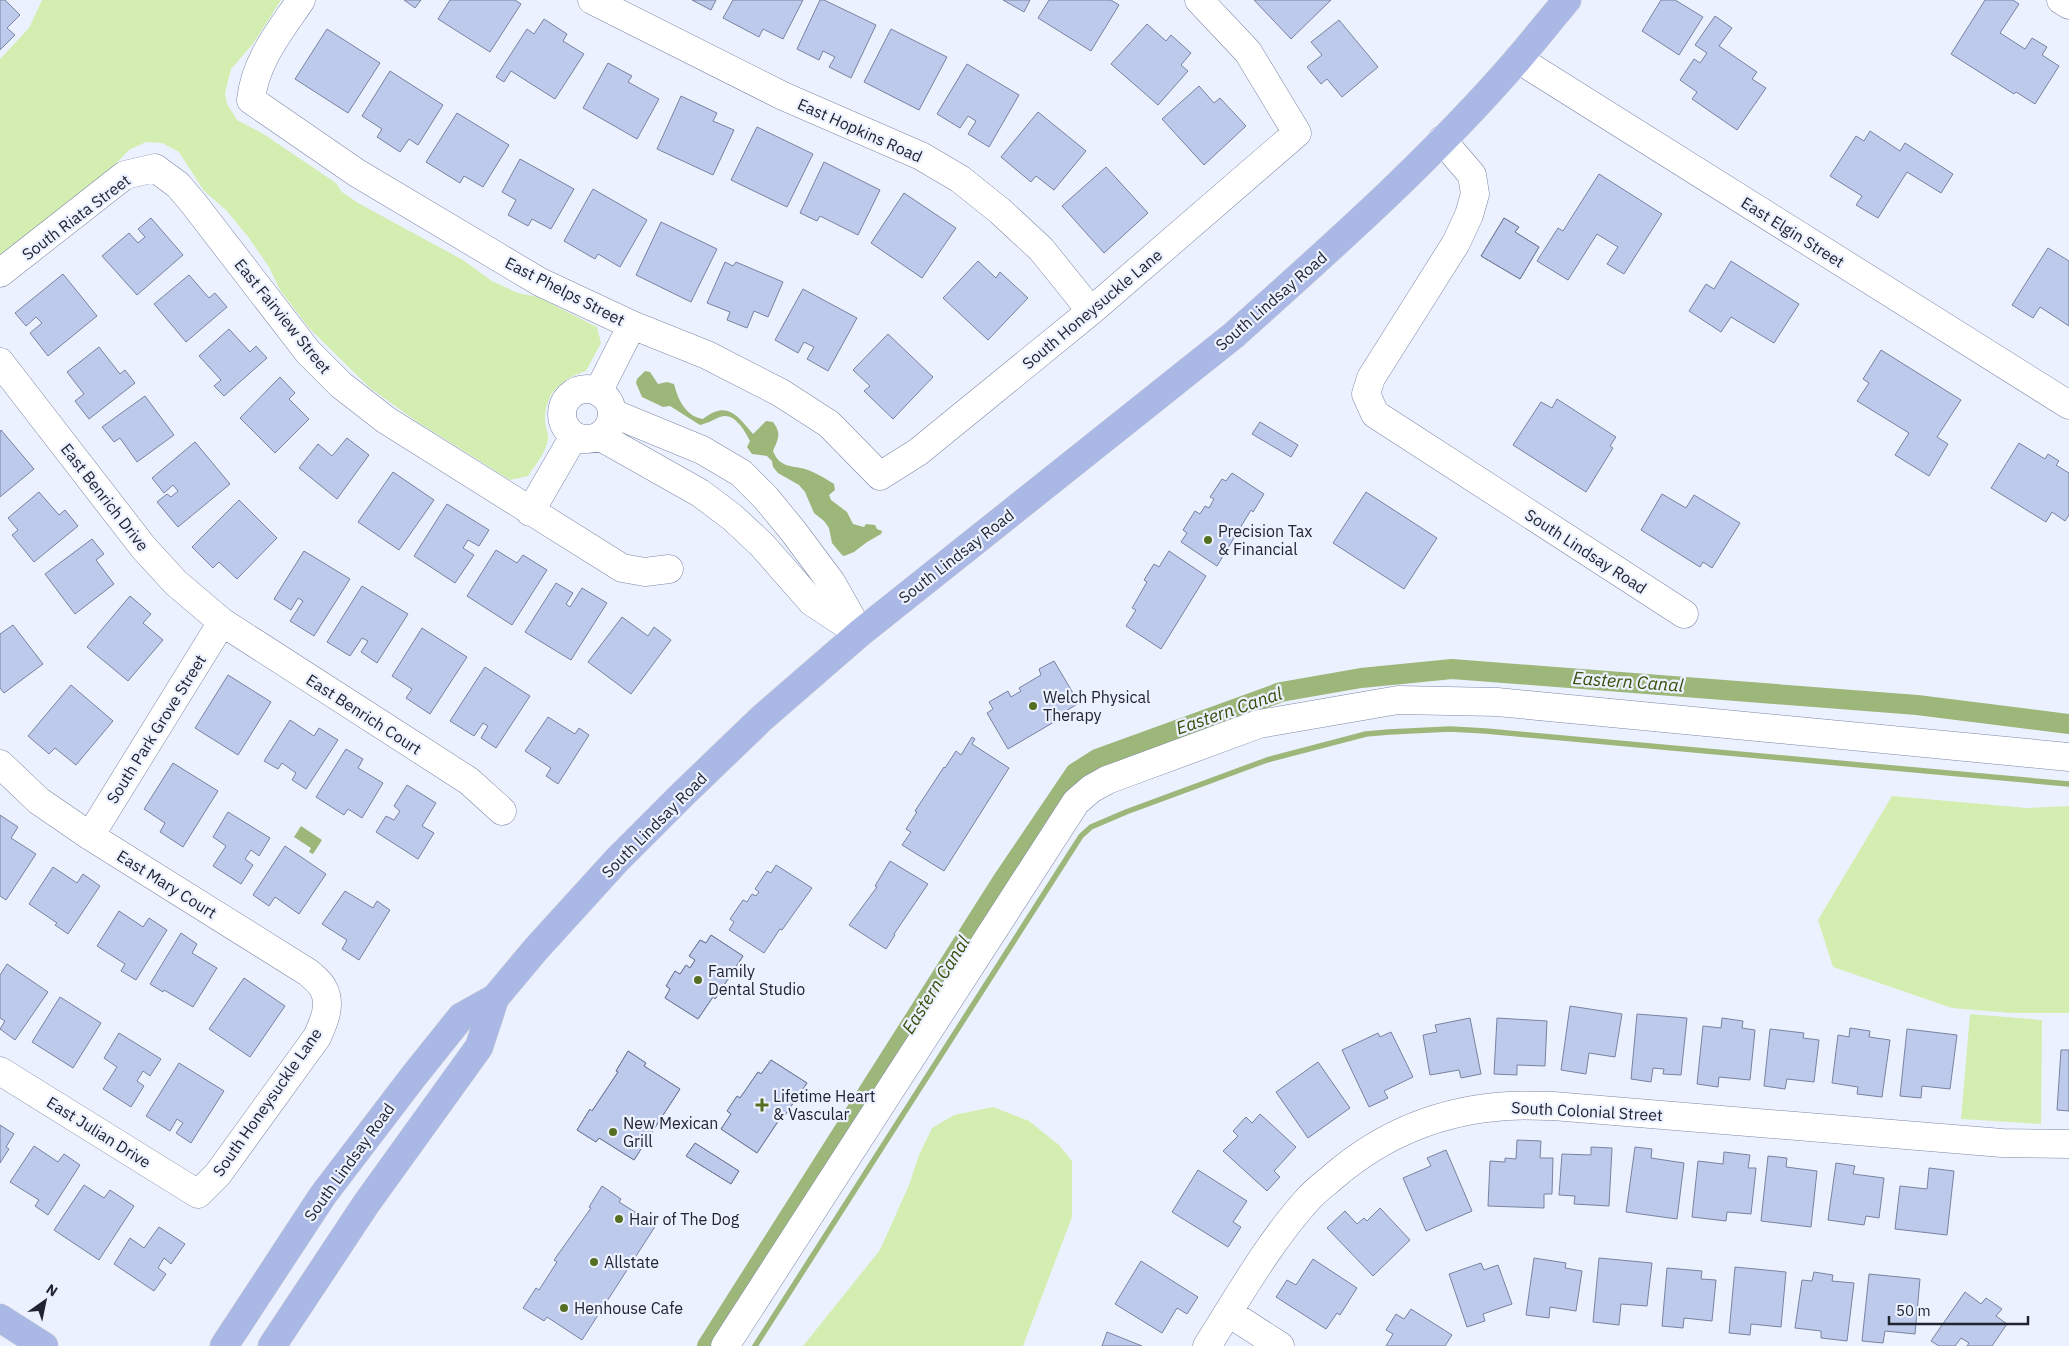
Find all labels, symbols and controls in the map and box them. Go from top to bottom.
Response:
street label: East Hopkins Road [795,94,925,166]
street label: South Riata Street [18,170,134,264]
street label: East Elgin Street [1738,192,1848,272]
street label: South Honeysuckle Lane [1018,244,1166,373]
street label: South Lindsay Road [1211,247,1331,355]
street label: East Phelps Street [502,252,628,330]
street label: East Fairview Street [230,254,336,378]
street label: East Benrich Drive [57,439,153,555]
street label: South Lindsay Road [1521,504,1651,598]
street label: South Lindsay Road [894,505,1018,607]
place label: Precision Tax & Financial [1218,521,1312,559]
marker: Precision Tax & Financial [1202,534,1214,546]
street label: South Park Grove Street [102,651,210,807]
water label: Eastern Canal [1572,666,1684,697]
street label: East Benrich Court [303,669,425,759]
water label: Eastern Canal [1173,681,1285,739]
place label: Welch Physical Therapy [1043,687,1150,725]
marker: Welch Physical Therapy [1027,700,1039,712]
street label: South Lindsay Road [597,768,711,882]
street label: East Mary Court [113,845,221,923]
water label: Eastern Canal [896,931,975,1038]
place label: Family Dental Studio [708,961,805,999]
marker: Family Dental Studio [692,974,704,986]
street label: South Honeysuckle Lane [208,1024,326,1180]
place label: Lifetime Heart & Vascular [773,1086,875,1124]
street label: East Julian Drive [43,1092,155,1172]
street label: South Colonial Street [1511,1097,1663,1125]
marker: Lifetime Heart & Vascular [755,1098,769,1112]
street label: South Lindsay Road [299,1099,399,1225]
place label: New Mexican Grill [623,1113,718,1151]
marker: New Mexican Grill [607,1126,619,1138]
place label: Hair of The Dog [629,1209,740,1229]
marker: Hair of The Dog [613,1213,625,1225]
place label: Allstate [604,1252,659,1272]
marker: Allstate [588,1256,600,1268]
north arrow [20,1276,70,1326]
text: N [43,1280,61,1300]
scale bar [1889,1294,2028,1326]
place label: Henhouse Cafe [574,1298,683,1318]
text: 50 m [1896,1301,1931,1320]
marker: Henhouse Cafe [558,1302,570,1314]

